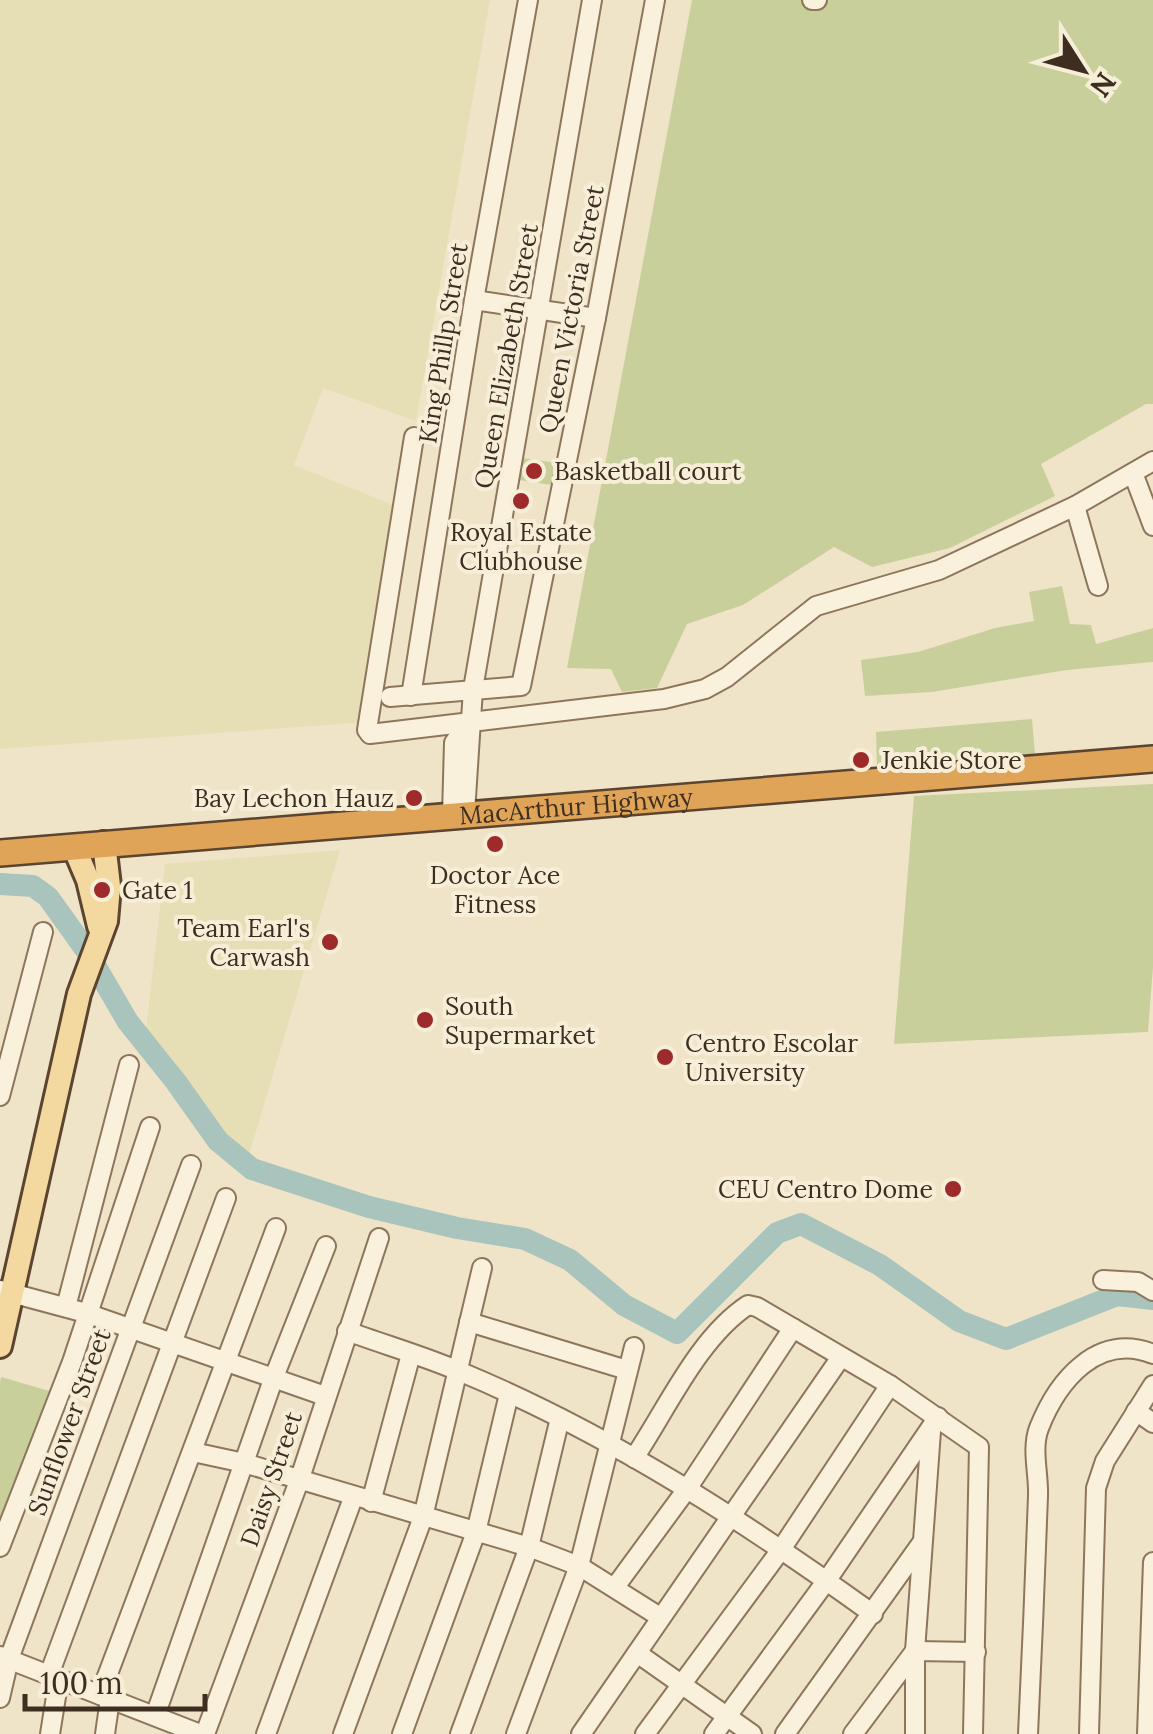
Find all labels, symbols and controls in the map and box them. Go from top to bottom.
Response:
north arrow [1033,20,1133,120]
text: N [1082,65,1124,104]
street label: Queen Victoria Street [531,182,611,436]
street label: Queen Elizabeth Street [467,221,545,491]
street label: King Phillp Street [411,240,475,446]
place label: Basketball court [554,455,742,487]
marker: Basketball court [523,460,545,482]
marker: Royal Estate Clubhouse [510,490,532,512]
place label: Royal Estate Clubhouse [450,516,592,577]
place label: Jenkie Store [880,744,1022,776]
marker: Jenkie Store [850,749,872,771]
street label: MacArthur Highway [458,781,695,831]
place label: Bay Lechon Hauz [194,782,394,814]
marker: Bay Lechon Hauz [403,787,425,809]
marker: Doctor Ace Fitness [484,833,506,855]
place label: Doctor Ace Fitness [430,859,560,920]
place label: Gate 1 [122,874,193,906]
marker: Gate 1 [91,879,113,901]
place label: Team Earl's Carwash [177,912,310,973]
marker: Team Earl's Carwash [319,931,341,953]
place label: South Supermarket [445,990,596,1051]
marker: South Supermarket [414,1009,436,1031]
place label: Centro Escolar University [685,1027,858,1088]
marker: Centro Escolar University [654,1046,676,1068]
place label: CEU Centro Dome [718,1173,933,1205]
marker: CEU Centro Dome [942,1178,964,1200]
street label: Sunflower Street [20,1324,118,1520]
street label: Daisy Street [233,1407,309,1551]
scale bar [25,1649,205,1711]
text: 100 m [40,1664,123,1702]

